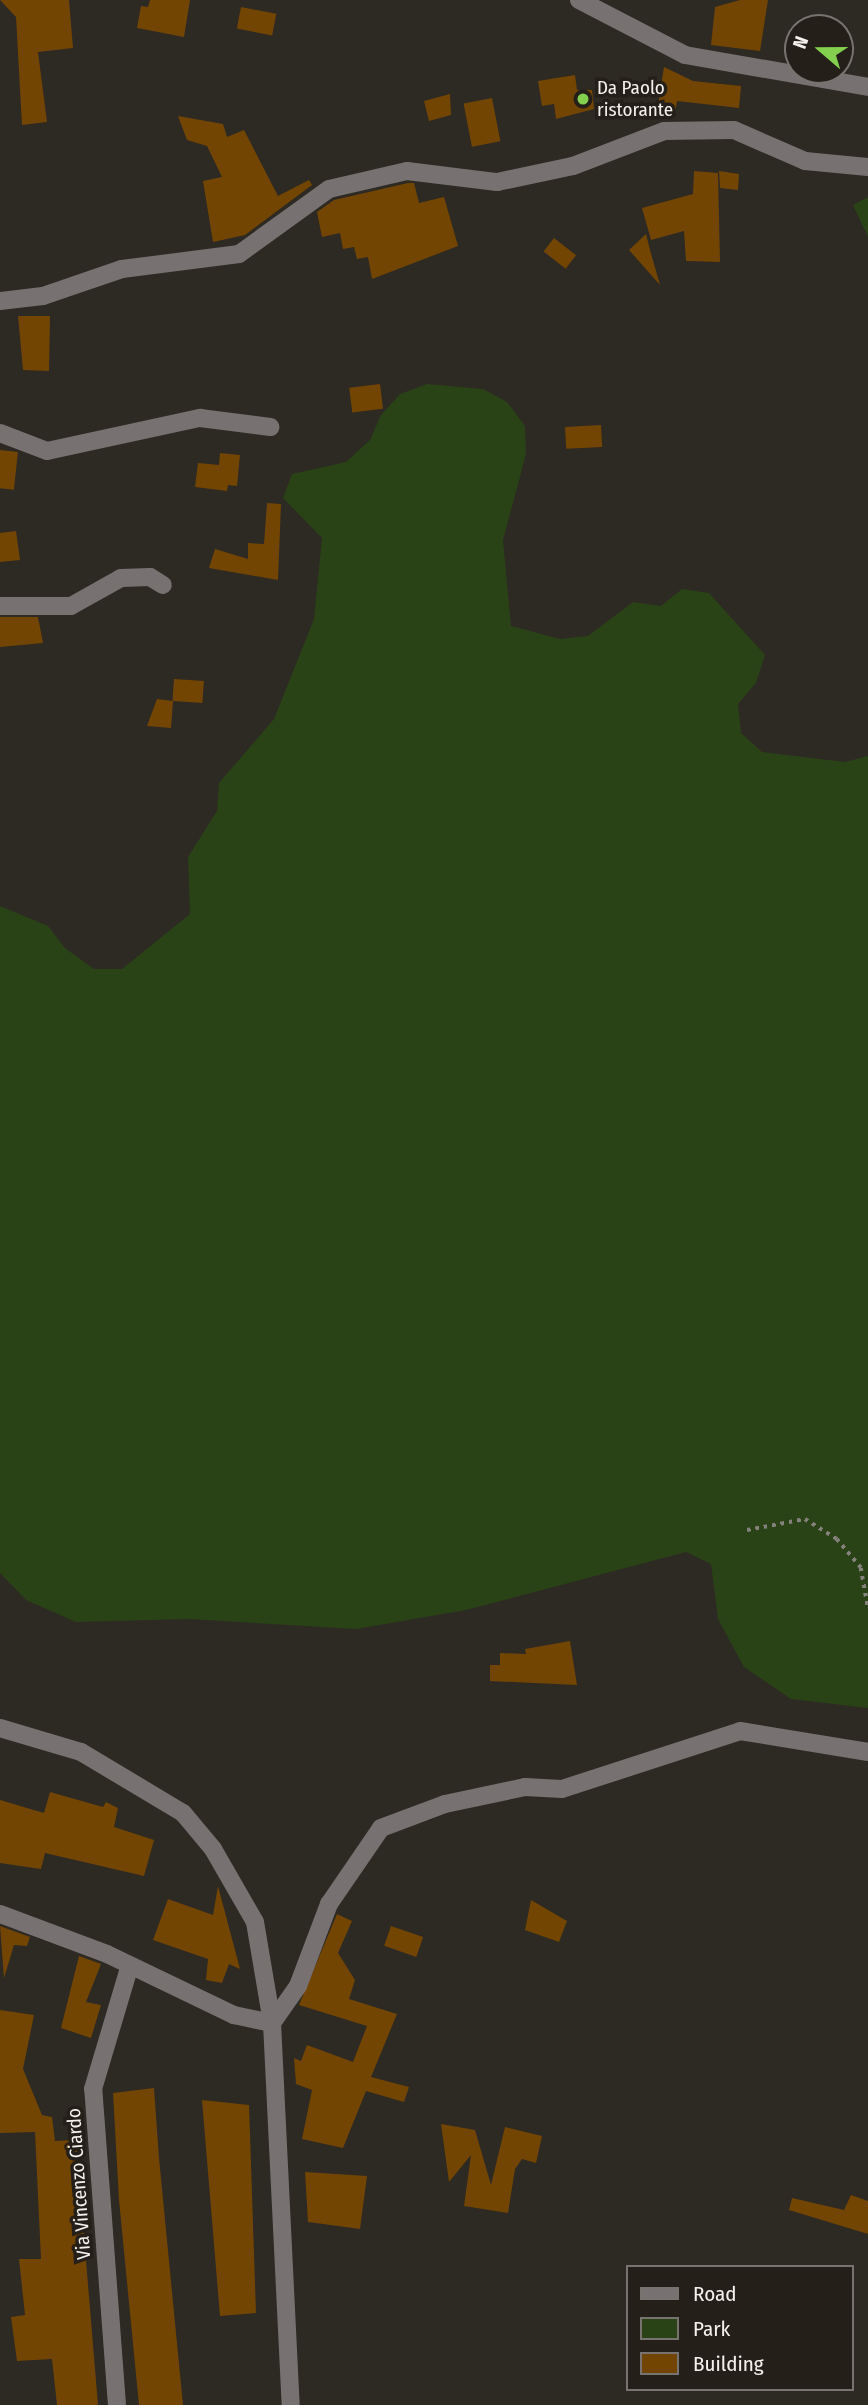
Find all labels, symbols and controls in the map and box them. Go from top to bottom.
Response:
north arrow [784,14,854,84]
text: N [788,33,813,52]
place label: Da Paolo ristorante [597,77,673,121]
marker: Da Paolo ristorante [575,91,591,107]
street label: Via Vincenzo Ciardo [62,2108,96,2260]
legend [626,2265,854,2391]
text: Road [693,2281,737,2307]
text: Park [693,2316,730,2342]
text: Building [693,2351,764,2377]

